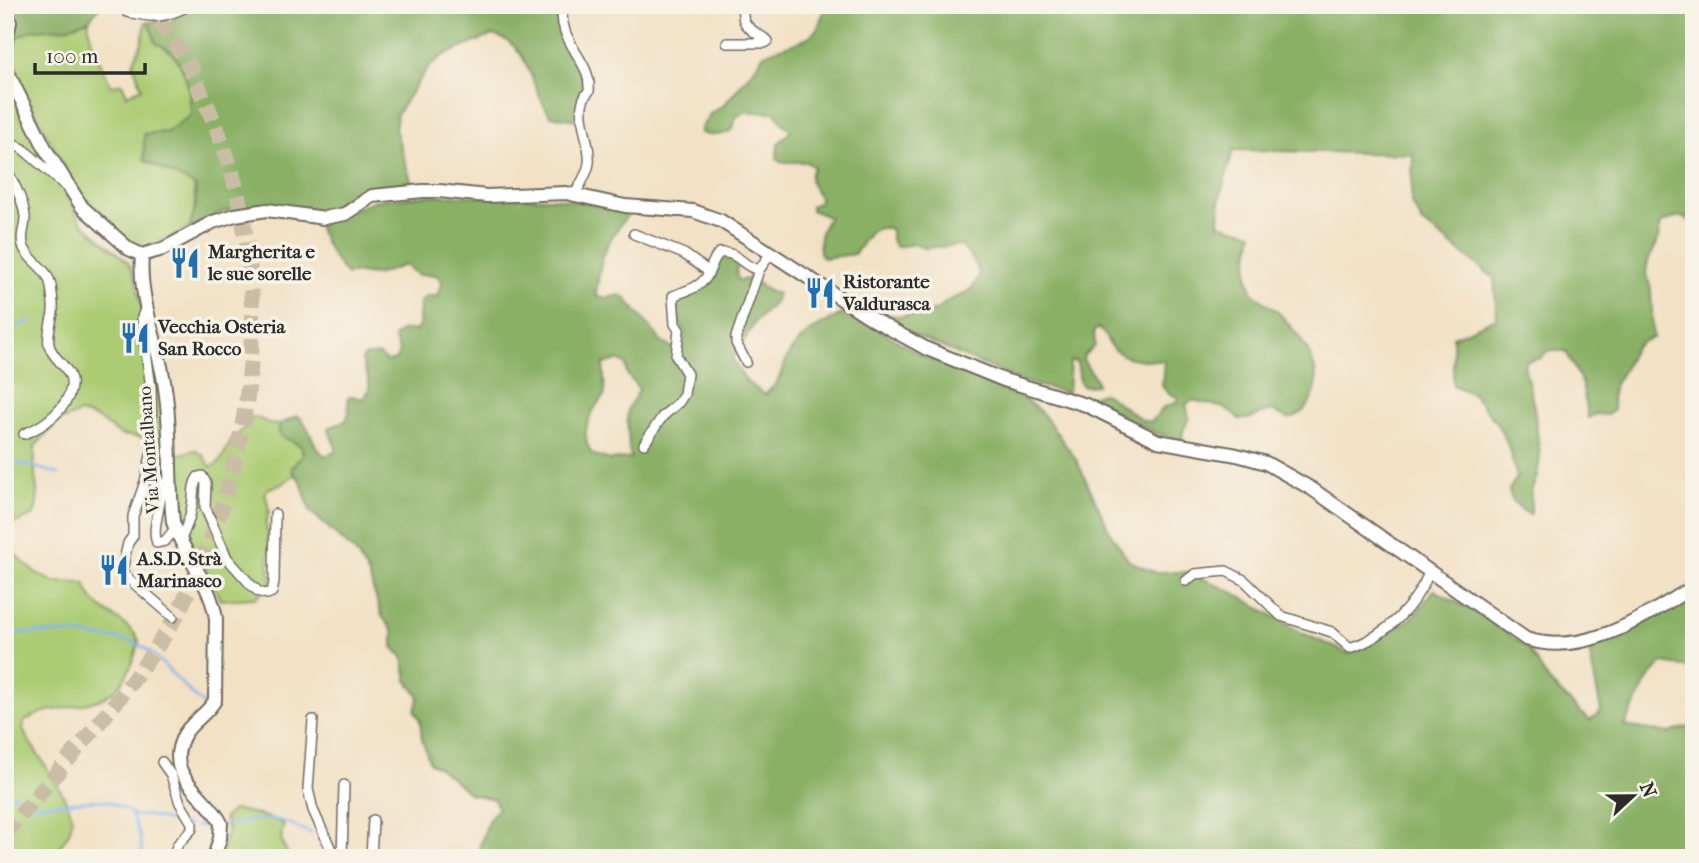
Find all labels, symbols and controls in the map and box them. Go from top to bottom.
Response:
scale bar [35,32,145,76]
text: 100 m [46,44,99,68]
place label: Margherita e le sue sorelle [207,241,316,285]
restaurant icon: Margherita e le sue sorelle [168,246,202,280]
place label: Ristorante Valdurasca [842,271,931,315]
restaurant icon: Ristorante Valdurasca [803,276,837,310]
place label: Vecchia Osteria San Rocco [157,316,286,360]
restaurant icon: Vecchia Osteria San Rocco [118,321,152,355]
street label: Via Montalbano [134,385,165,516]
place label: A.S.D. Strà Marinasco [136,548,223,592]
restaurant icon: A.S.D. Strà Marinasco [97,553,131,587]
north arrow [1598,762,1668,832]
text: N [1635,779,1661,801]

